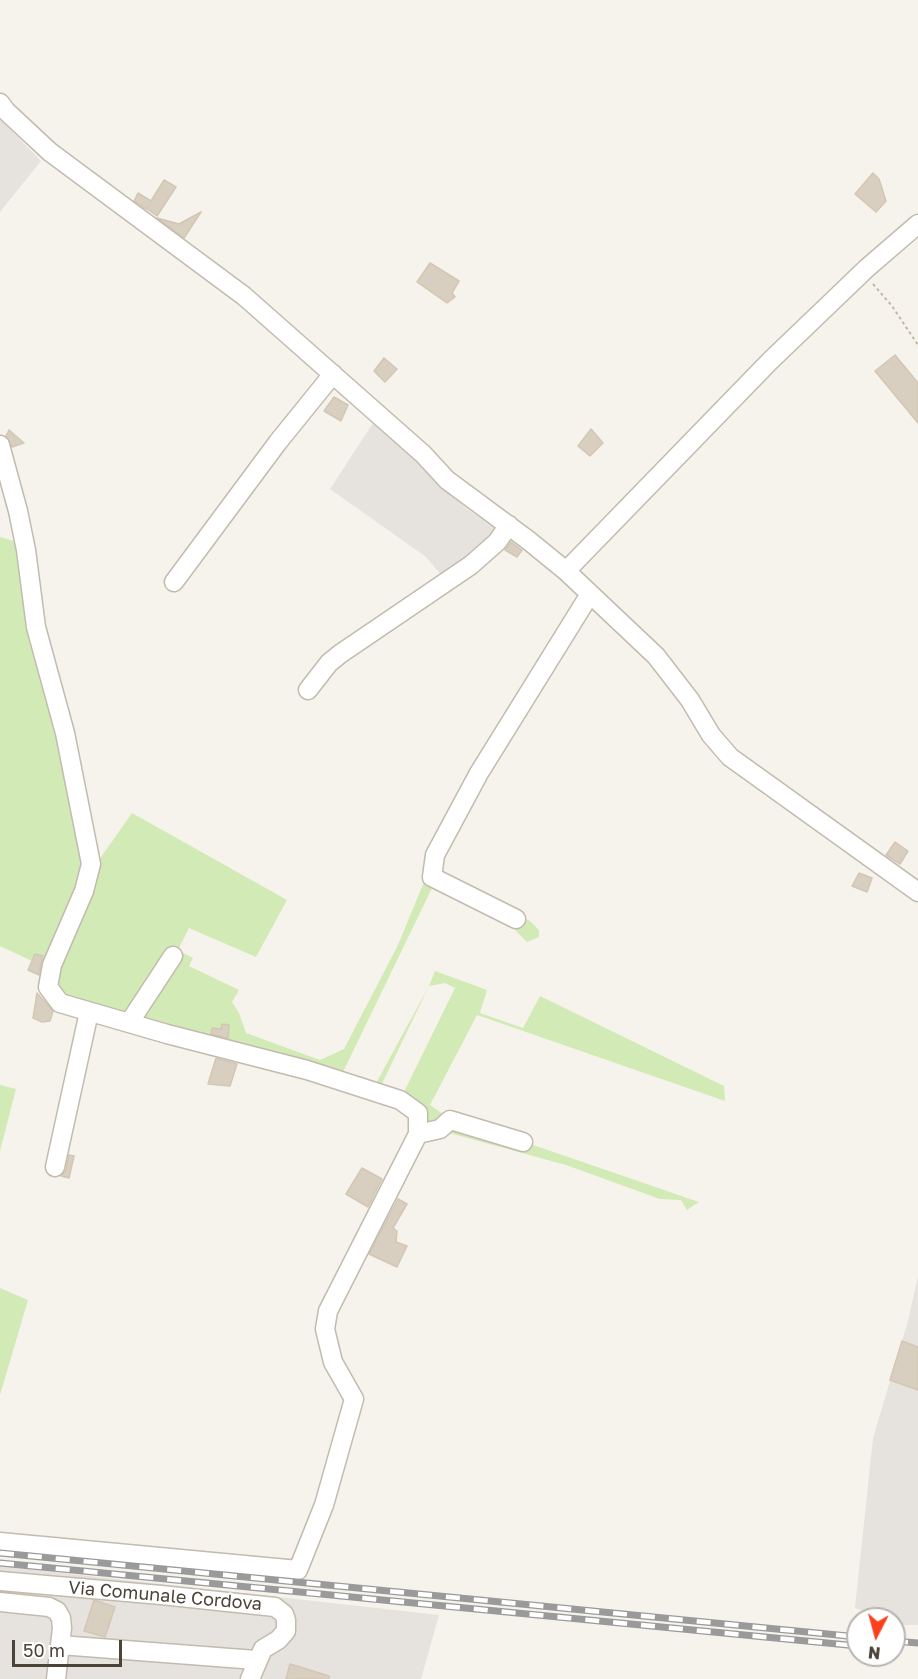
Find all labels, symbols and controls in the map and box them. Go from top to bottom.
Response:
street label: Via Comunale Cordova [67,1577,263,1615]
north arrow [846,1607,906,1667]
scale bar [15,1628,124,1666]
text: 50 m [23,1639,65,1661]
text: N [867,1642,881,1663]

